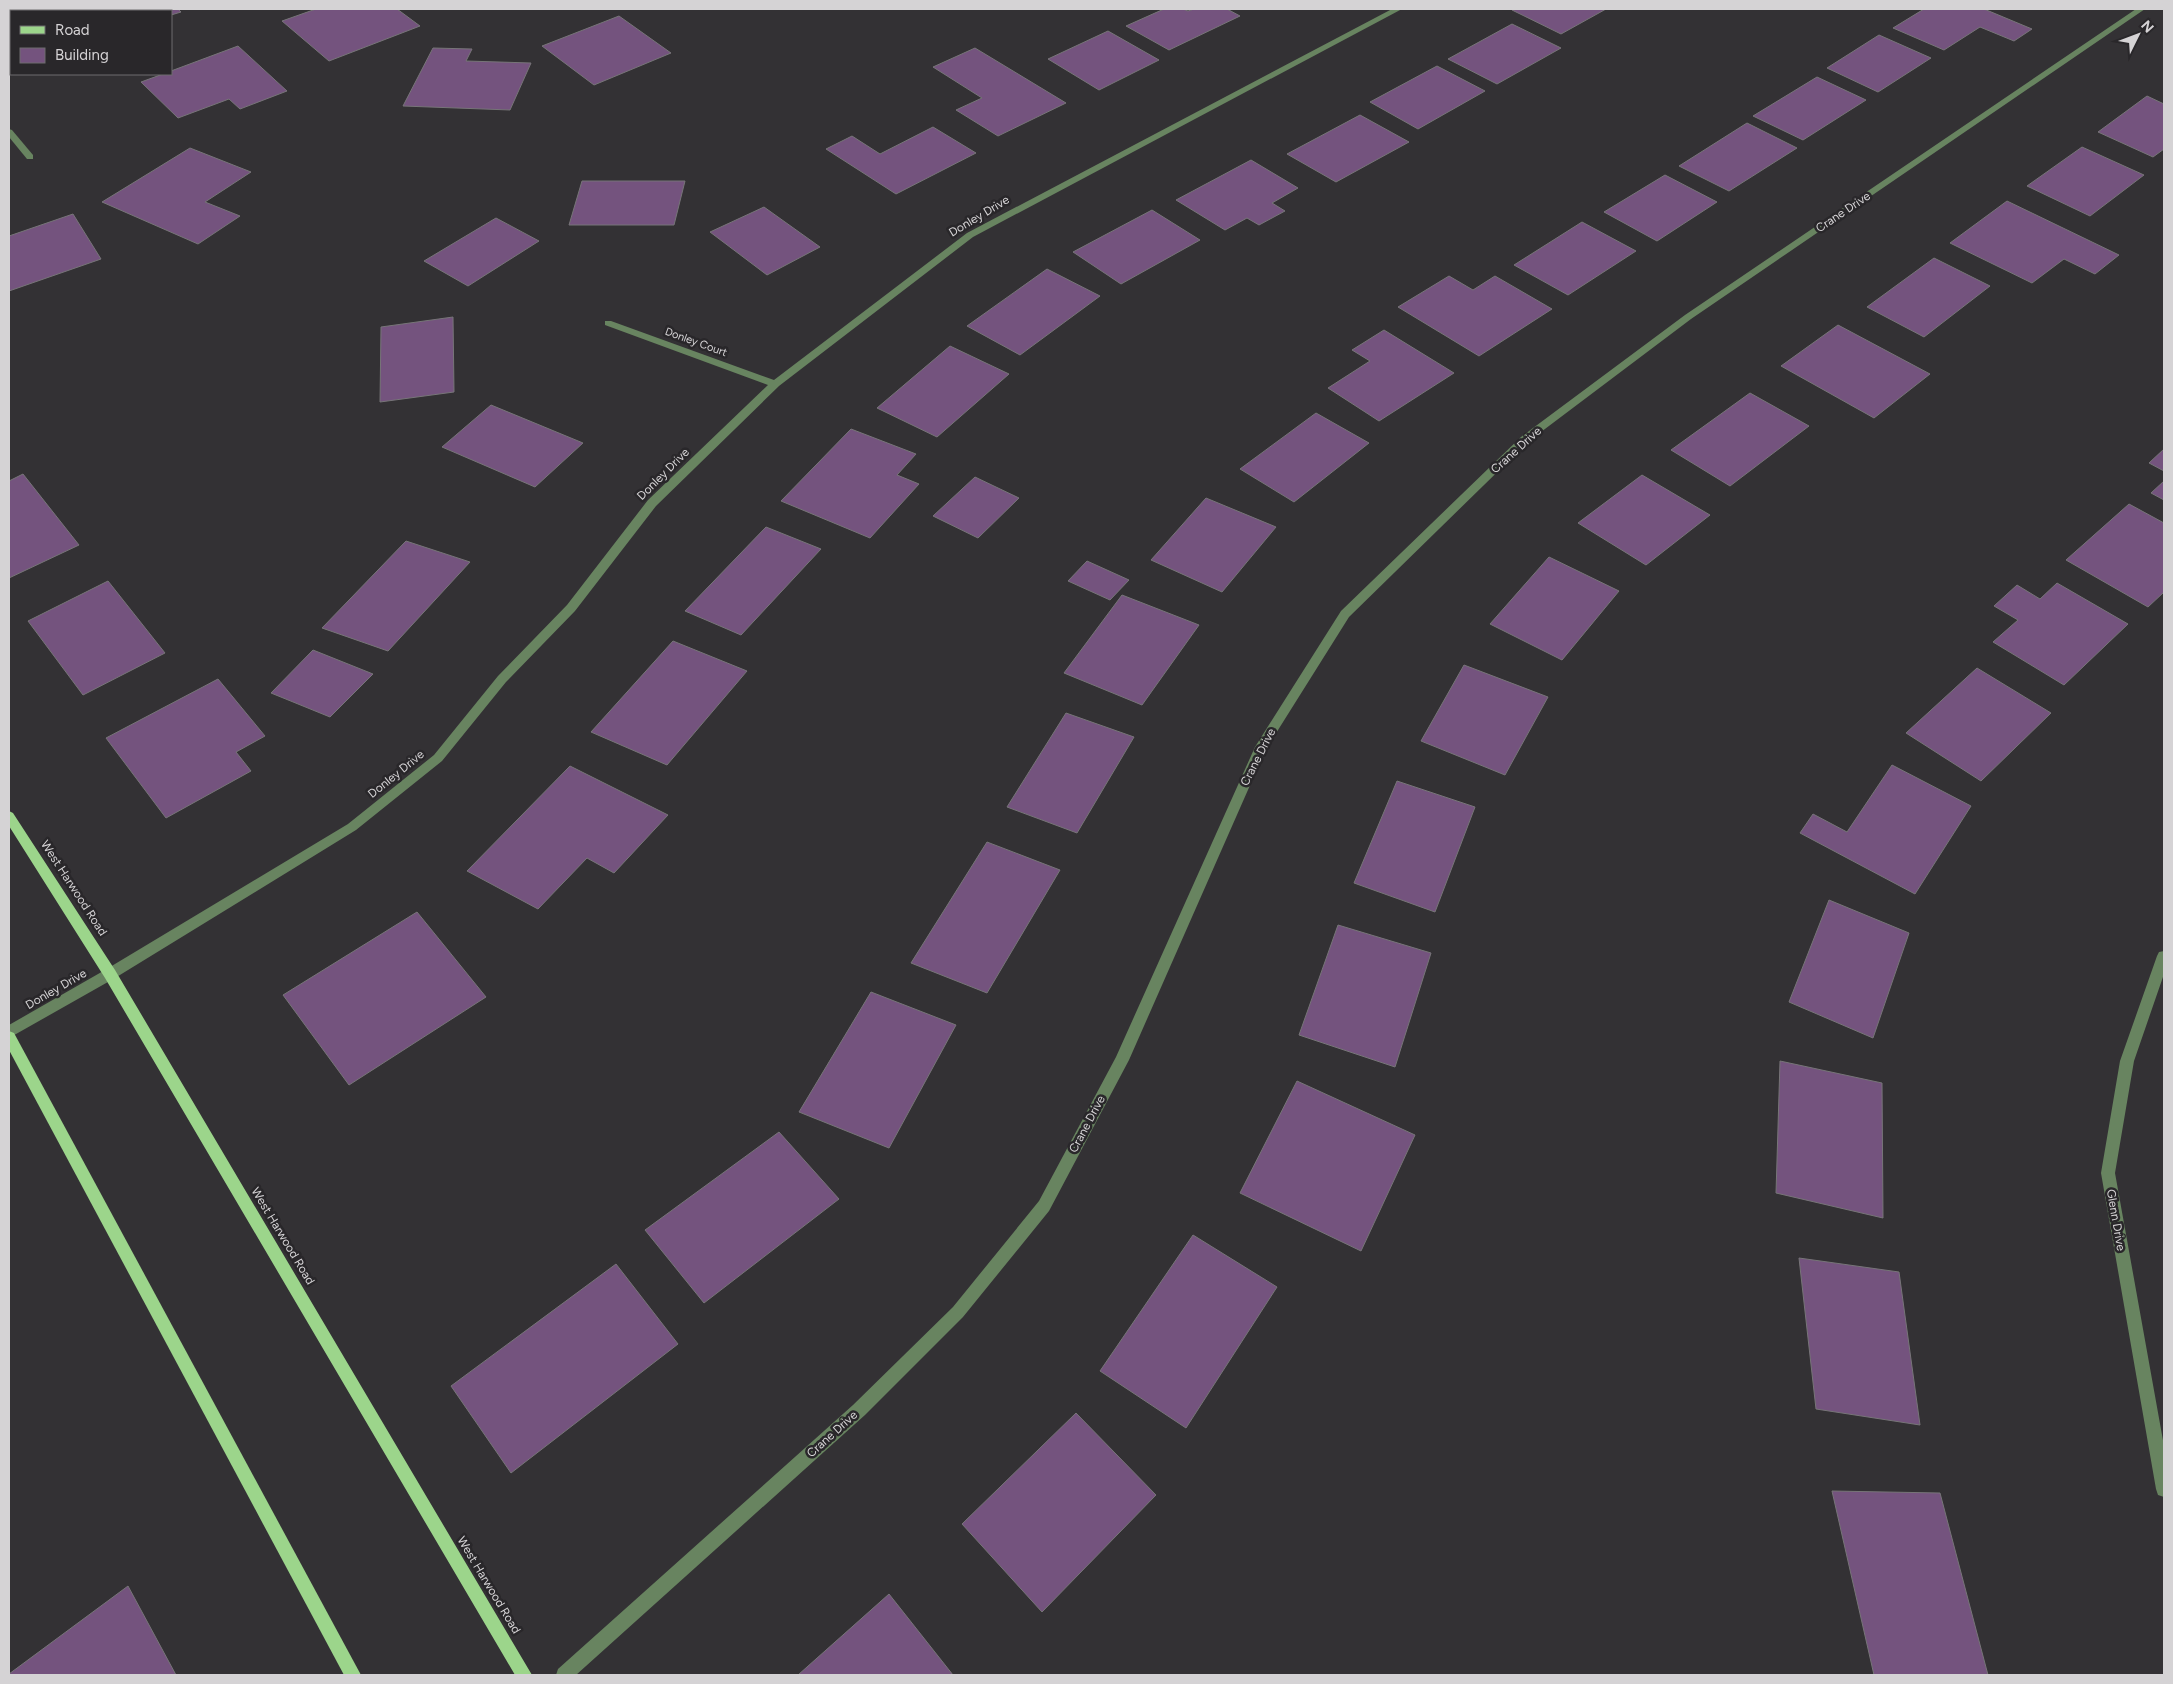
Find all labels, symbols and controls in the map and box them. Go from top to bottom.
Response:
legend [10,10,172,75]
north arrow [2113,10,2163,60]
text: N [2137,17,2157,36]
text: Road [55,21,90,39]
text: Building [55,46,109,64]
street label: Crane Drive [1813,188,1873,235]
street label: Donley Drive [946,192,1012,240]
street label: Donley Court [663,325,729,359]
street label: Crane Drive [1488,423,1544,476]
street label: Donley Drive [634,445,692,503]
street label: Crane Drive [1238,725,1279,788]
street label: Donley Drive [365,747,427,801]
street label: West Harwood Road [38,838,110,938]
street label: Donley Drive [23,966,89,1012]
street label: Crane Drive [1066,1093,1108,1155]
street label: West Harwood Road [248,1185,318,1287]
street label: Glenn Drive [2104,1188,2128,1252]
street label: Crane Drive [804,1407,860,1460]
street label: West Harwood Road [454,1534,524,1636]

